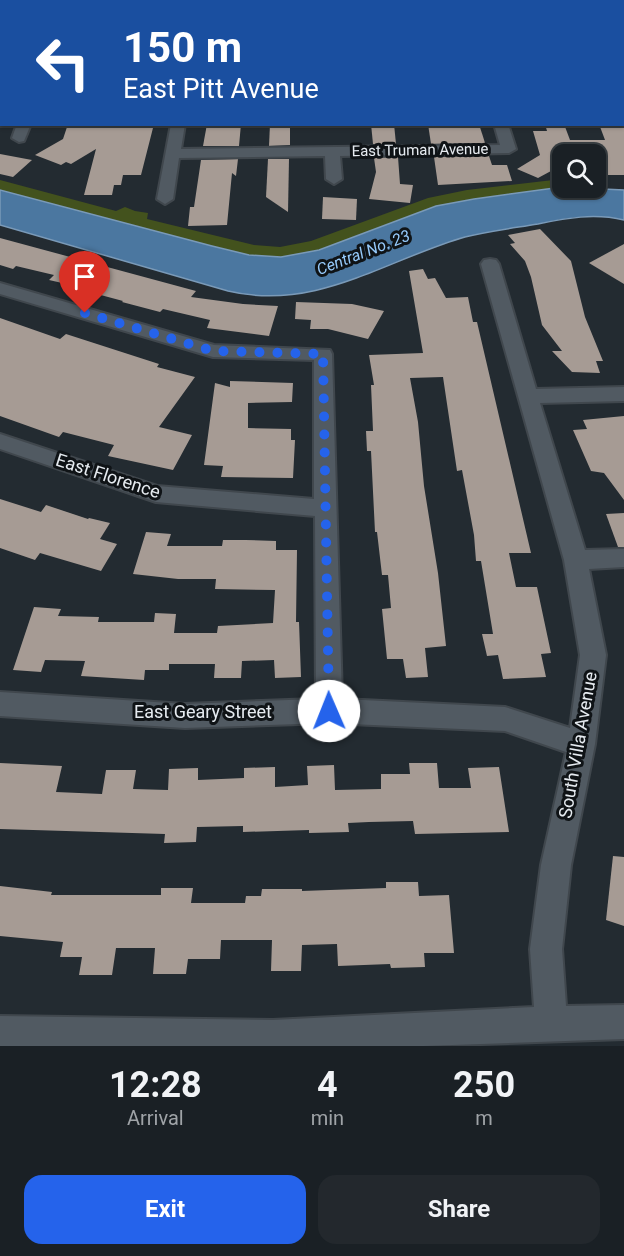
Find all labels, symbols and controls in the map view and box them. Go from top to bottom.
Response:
text: 150 m [123,23,242,72]
icon: left [24,24,102,102]
text: East Pitt Avenue [123,73,319,105]
street label: East Truman Avenue [351,140,489,160]
map controls [552,144,606,198]
button: search [552,144,606,198]
water label: Central No. 23 [314,226,413,279]
pin [59,251,110,313]
icon: arrive [68,260,101,293]
street label: East Florence [53,449,163,502]
street label: South Villa Avenue [554,670,601,820]
position arrow [297,679,361,743]
street label: East Geary Street [134,701,272,722]
text: 12:28 [109,1064,202,1106]
text: 4 [317,1064,338,1106]
text: 250 [453,1064,515,1106]
text: Arrival [127,1106,184,1130]
text: min [311,1106,344,1130]
text: m [475,1106,493,1130]
button: Exit [24,1175,306,1244]
button: Share [318,1175,600,1244]

